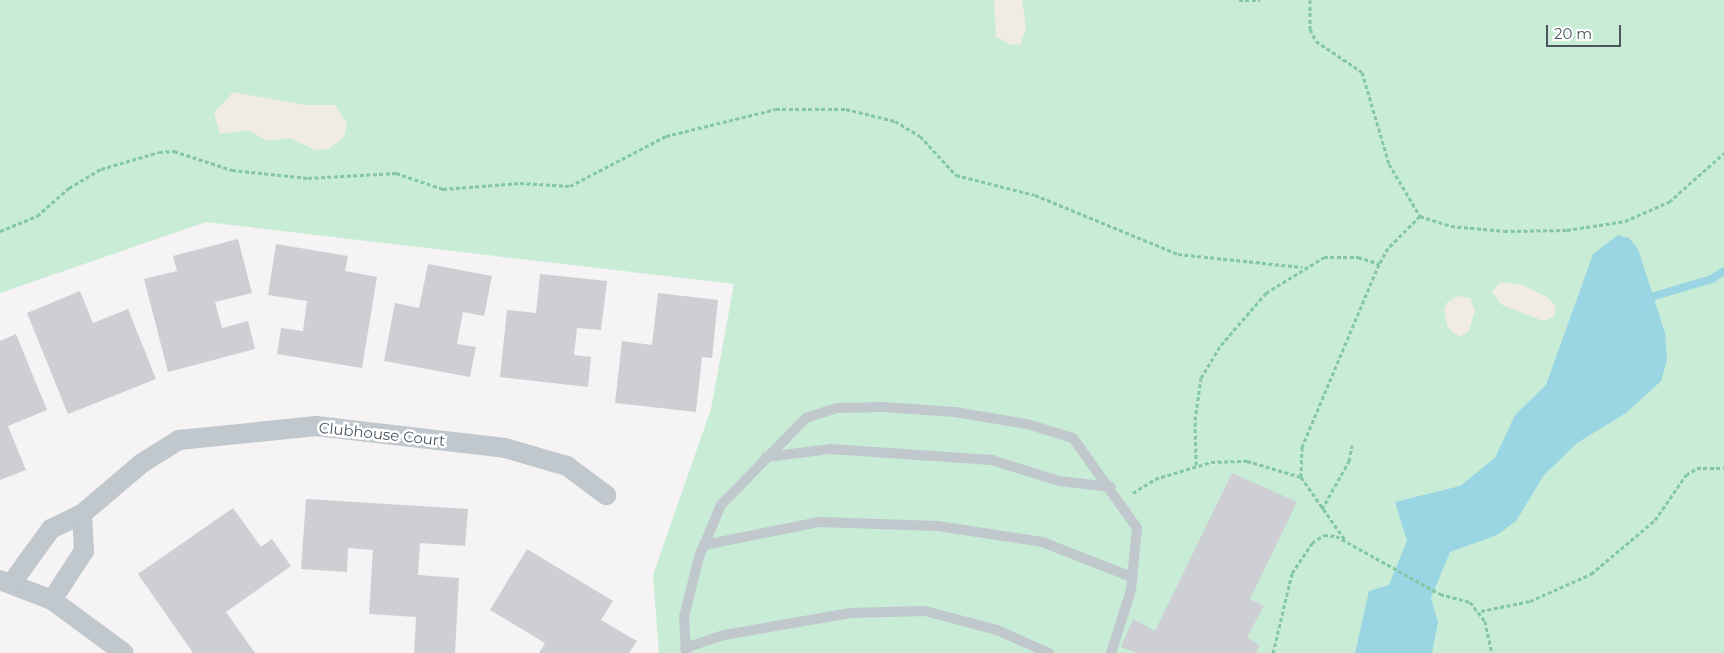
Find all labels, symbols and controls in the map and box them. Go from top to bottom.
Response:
scale bar [1549,15,1624,47]
text: 20 m [1554,24,1592,43]
street label: Clubhouse Court [318,418,446,450]

